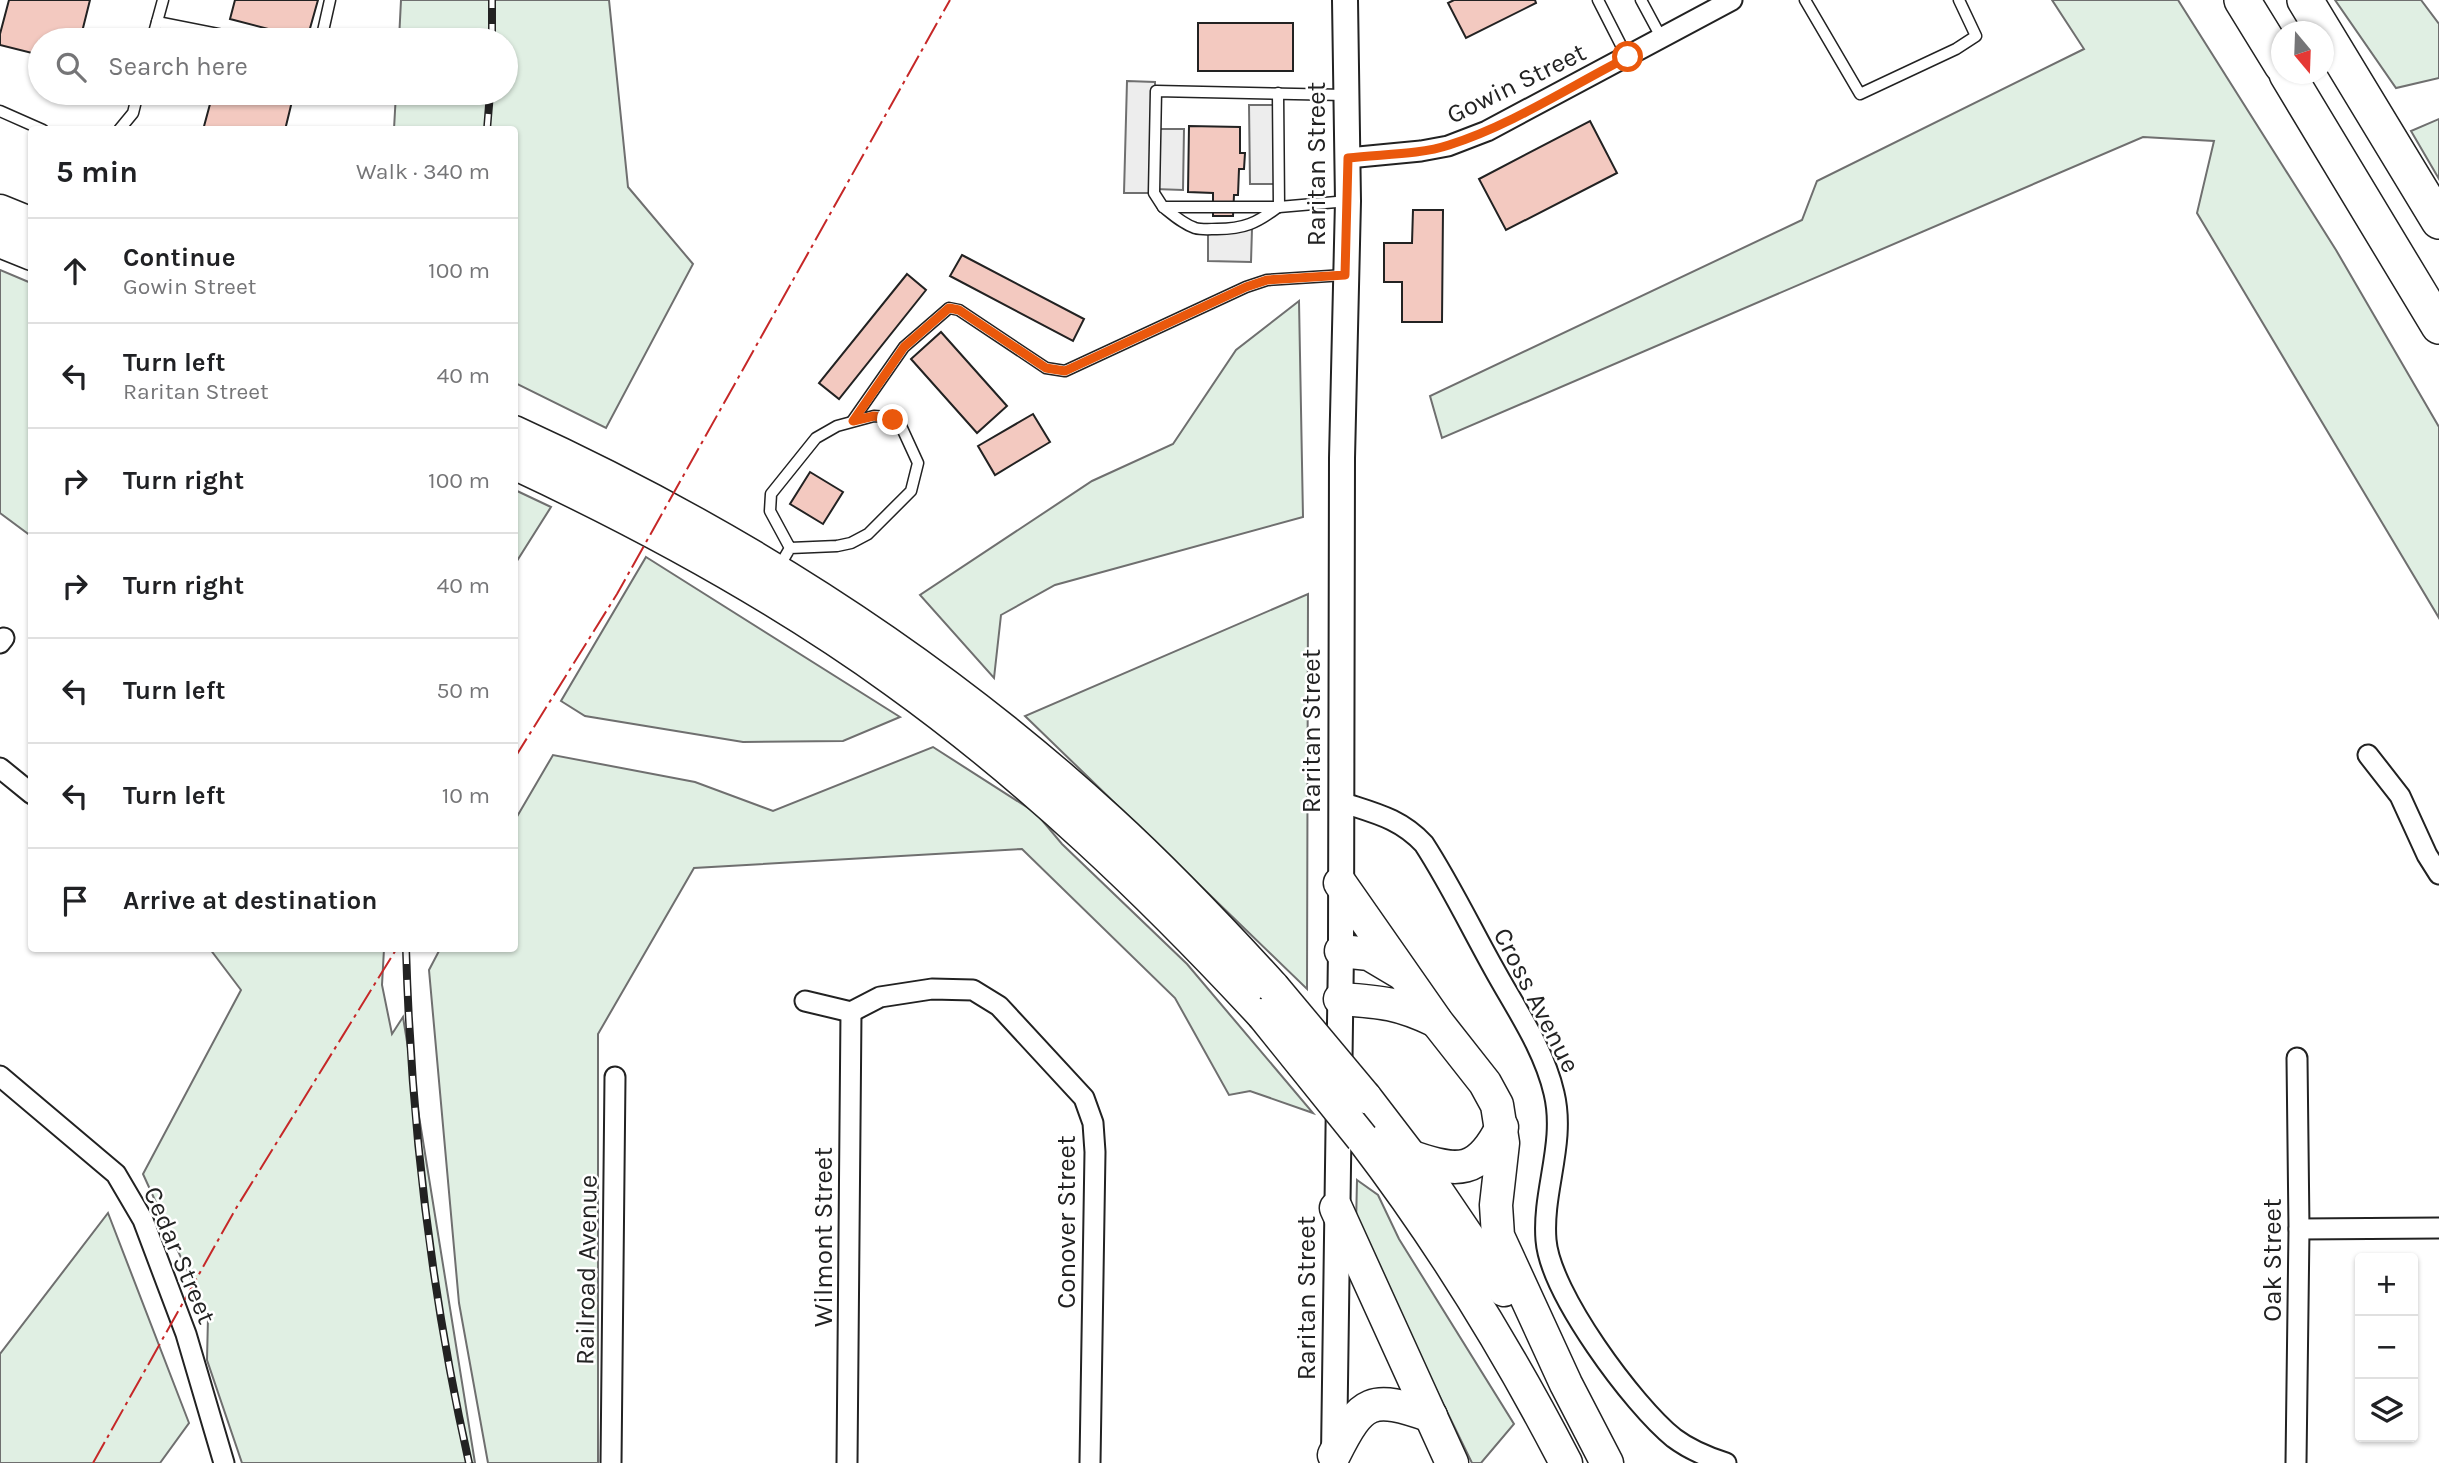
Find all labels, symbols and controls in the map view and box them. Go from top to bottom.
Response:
north arrow [2271,21,2334,84]
search box [28,28,518,105]
street label: Gowin Street [1442,36,1591,130]
route start [1612,41,1643,72]
icon: search [52,48,90,86]
text: Search here [108,51,248,82]
street label: Raritan Street [1301,81,1332,246]
text: 5 min [56,154,138,190]
text: Walk · 340 m [356,158,490,185]
text: Continue [123,242,235,273]
icon: ahead [56,252,94,290]
text: 100 m [428,257,490,284]
text: Gowin Street [123,273,256,300]
text: Turn left [123,347,225,378]
icon: left [56,357,94,395]
text: 40 m [437,362,490,389]
text: Raritan Street [123,378,269,405]
route end [877,404,908,435]
icon: right [56,462,94,500]
text: Turn right [123,465,244,496]
text: 100 m [428,467,490,494]
icon: right [56,567,94,605]
text: Turn right [123,570,244,601]
text: 40 m [437,572,490,599]
street label: Raritan Street [1296,648,1327,813]
icon: left [56,672,94,710]
text: Turn left [123,675,225,706]
text: 50 m [436,677,490,704]
icon: left [56,777,94,815]
text: Turn left [123,780,225,811]
text: 10 m [442,782,490,809]
icon: arrive [56,882,94,920]
text: Arrive at destination [123,885,377,916]
street label: Cross Avenue [1487,923,1586,1078]
street label: Conover Street [1051,1135,1082,1309]
street label: Wilmont Street [808,1147,839,1327]
street label: Railroad Avenue [569,1175,604,1365]
street label: Cedar Street [137,1182,222,1329]
street label: Oak Street [2257,1198,2288,1322]
street label: Raritan Street [1291,1215,1322,1380]
map controls [2355,1253,2418,1442]
button: + [2355,1253,2418,1316]
button: − [2355,1316,2418,1379]
button: layers [2355,1379,2418,1442]

